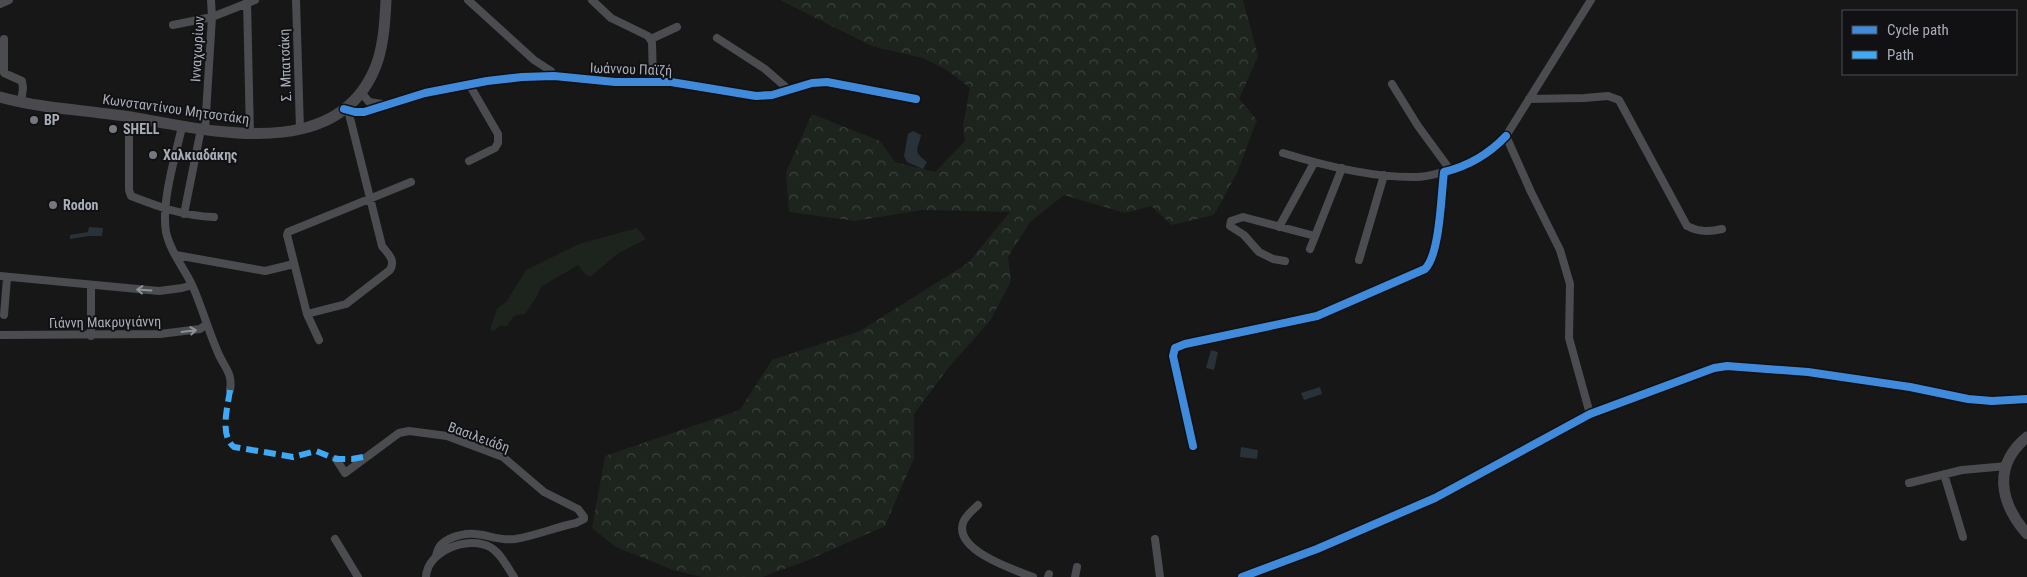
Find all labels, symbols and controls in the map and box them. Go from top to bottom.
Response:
legend [1842,10,2017,75]
street label: Ινναχωρίων [187,16,207,82]
text: Cycle path [1887,21,1949,39]
street label: Σ. Μπατσάκη [276,28,294,102]
text: Path [1887,46,1914,64]
street label: Ιωάννου Παϊζή [590,60,672,78]
street label: Κωνσταντίνου Μητσοτάκη [102,91,250,127]
place label: BP [44,112,60,128]
marker: BP [28,114,40,126]
place label: SHELL [123,121,160,137]
marker: SHELL [107,123,119,135]
place label: Χαλκιαδάκης [163,147,237,163]
marker: Χαλκιαδάκης [147,149,159,161]
place label: Rodon [63,197,99,213]
marker: Rodon [47,199,59,211]
one-way arrow [136,285,152,294]
street label: Γιάννη Μακρυγιάννη [49,313,161,331]
one-way arrow [180,326,196,336]
street label: Βασιλειάδη [446,418,512,456]

